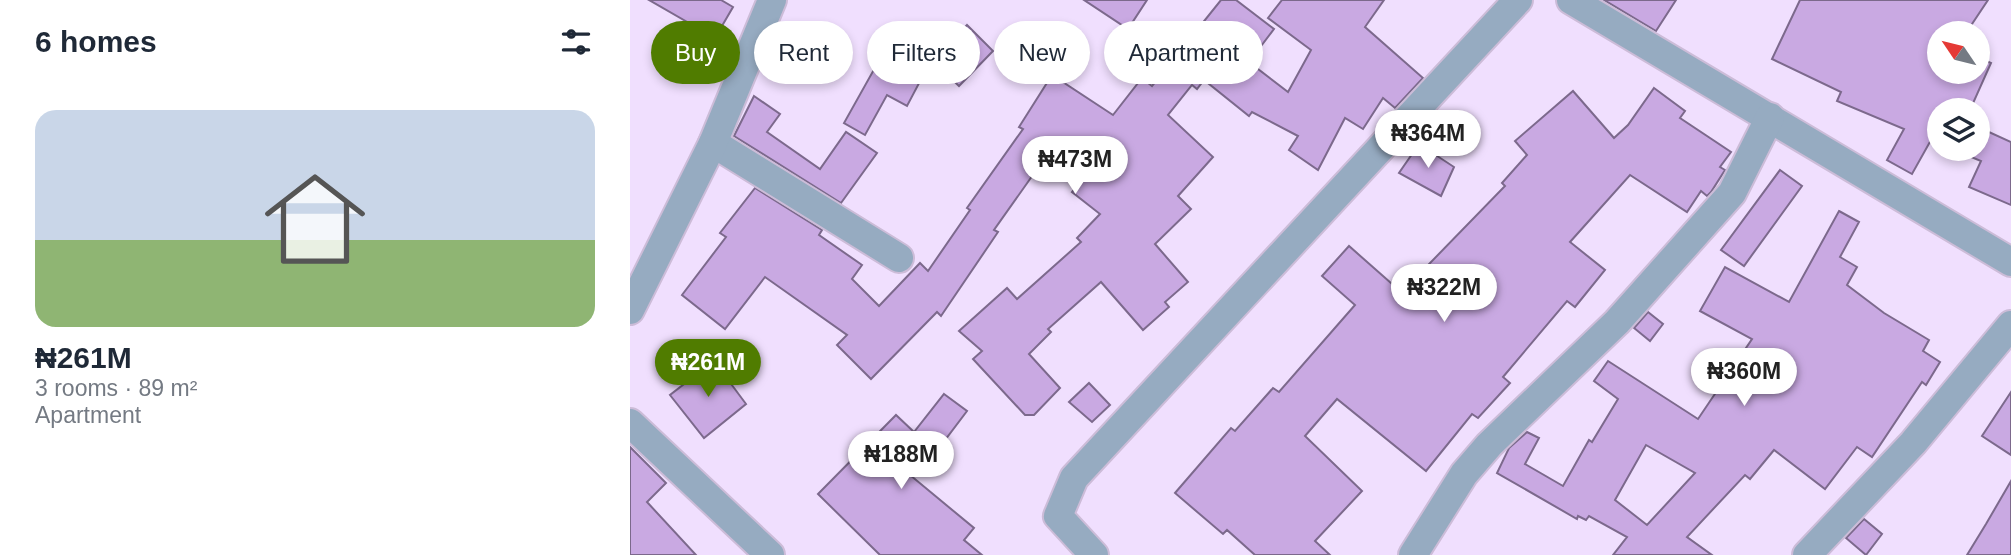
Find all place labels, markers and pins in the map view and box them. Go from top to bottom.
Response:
pin: ₦364M [1379,110,1477,170]
pin: ₦473M [1026,136,1124,196]
pin: ₦322M [1395,264,1493,324]
pin: ₦261M [659,340,757,399]
pin: ₦360M [1695,348,1793,408]
pin: ₦188M [852,432,950,491]

